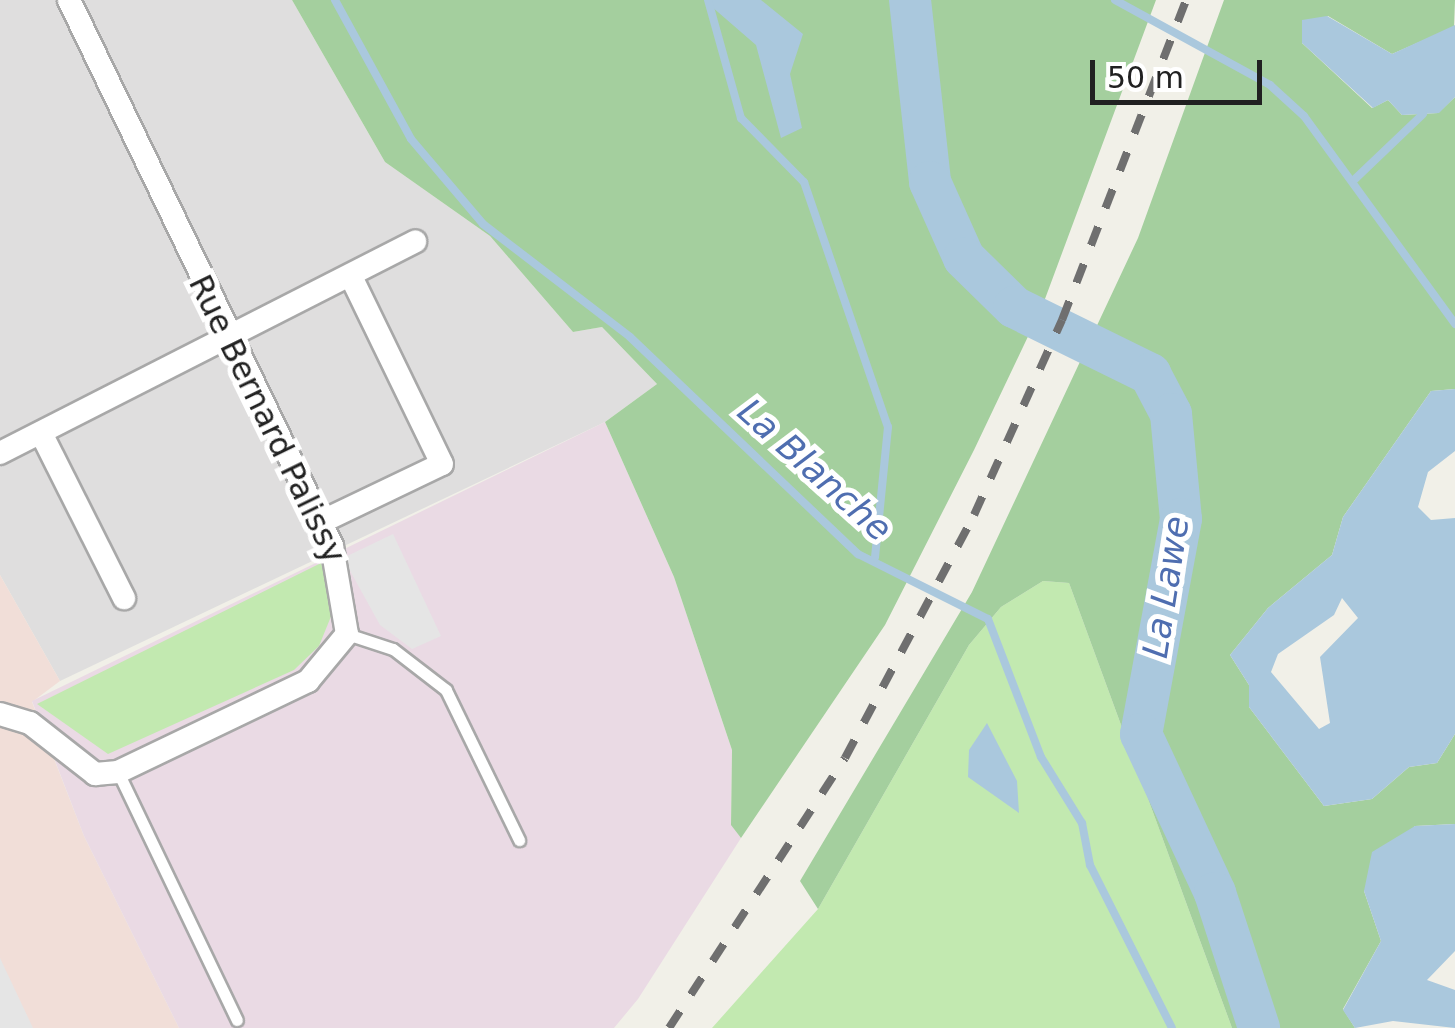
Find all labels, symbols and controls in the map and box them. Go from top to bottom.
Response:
scale bar [1095,40,1268,102]
text: 50 m [1107,60,1184,95]
street label: Rue Bernard Palissy [181,269,353,569]
water label: La Blanche [729,390,901,550]
water label: La Lawe [1134,513,1198,661]

